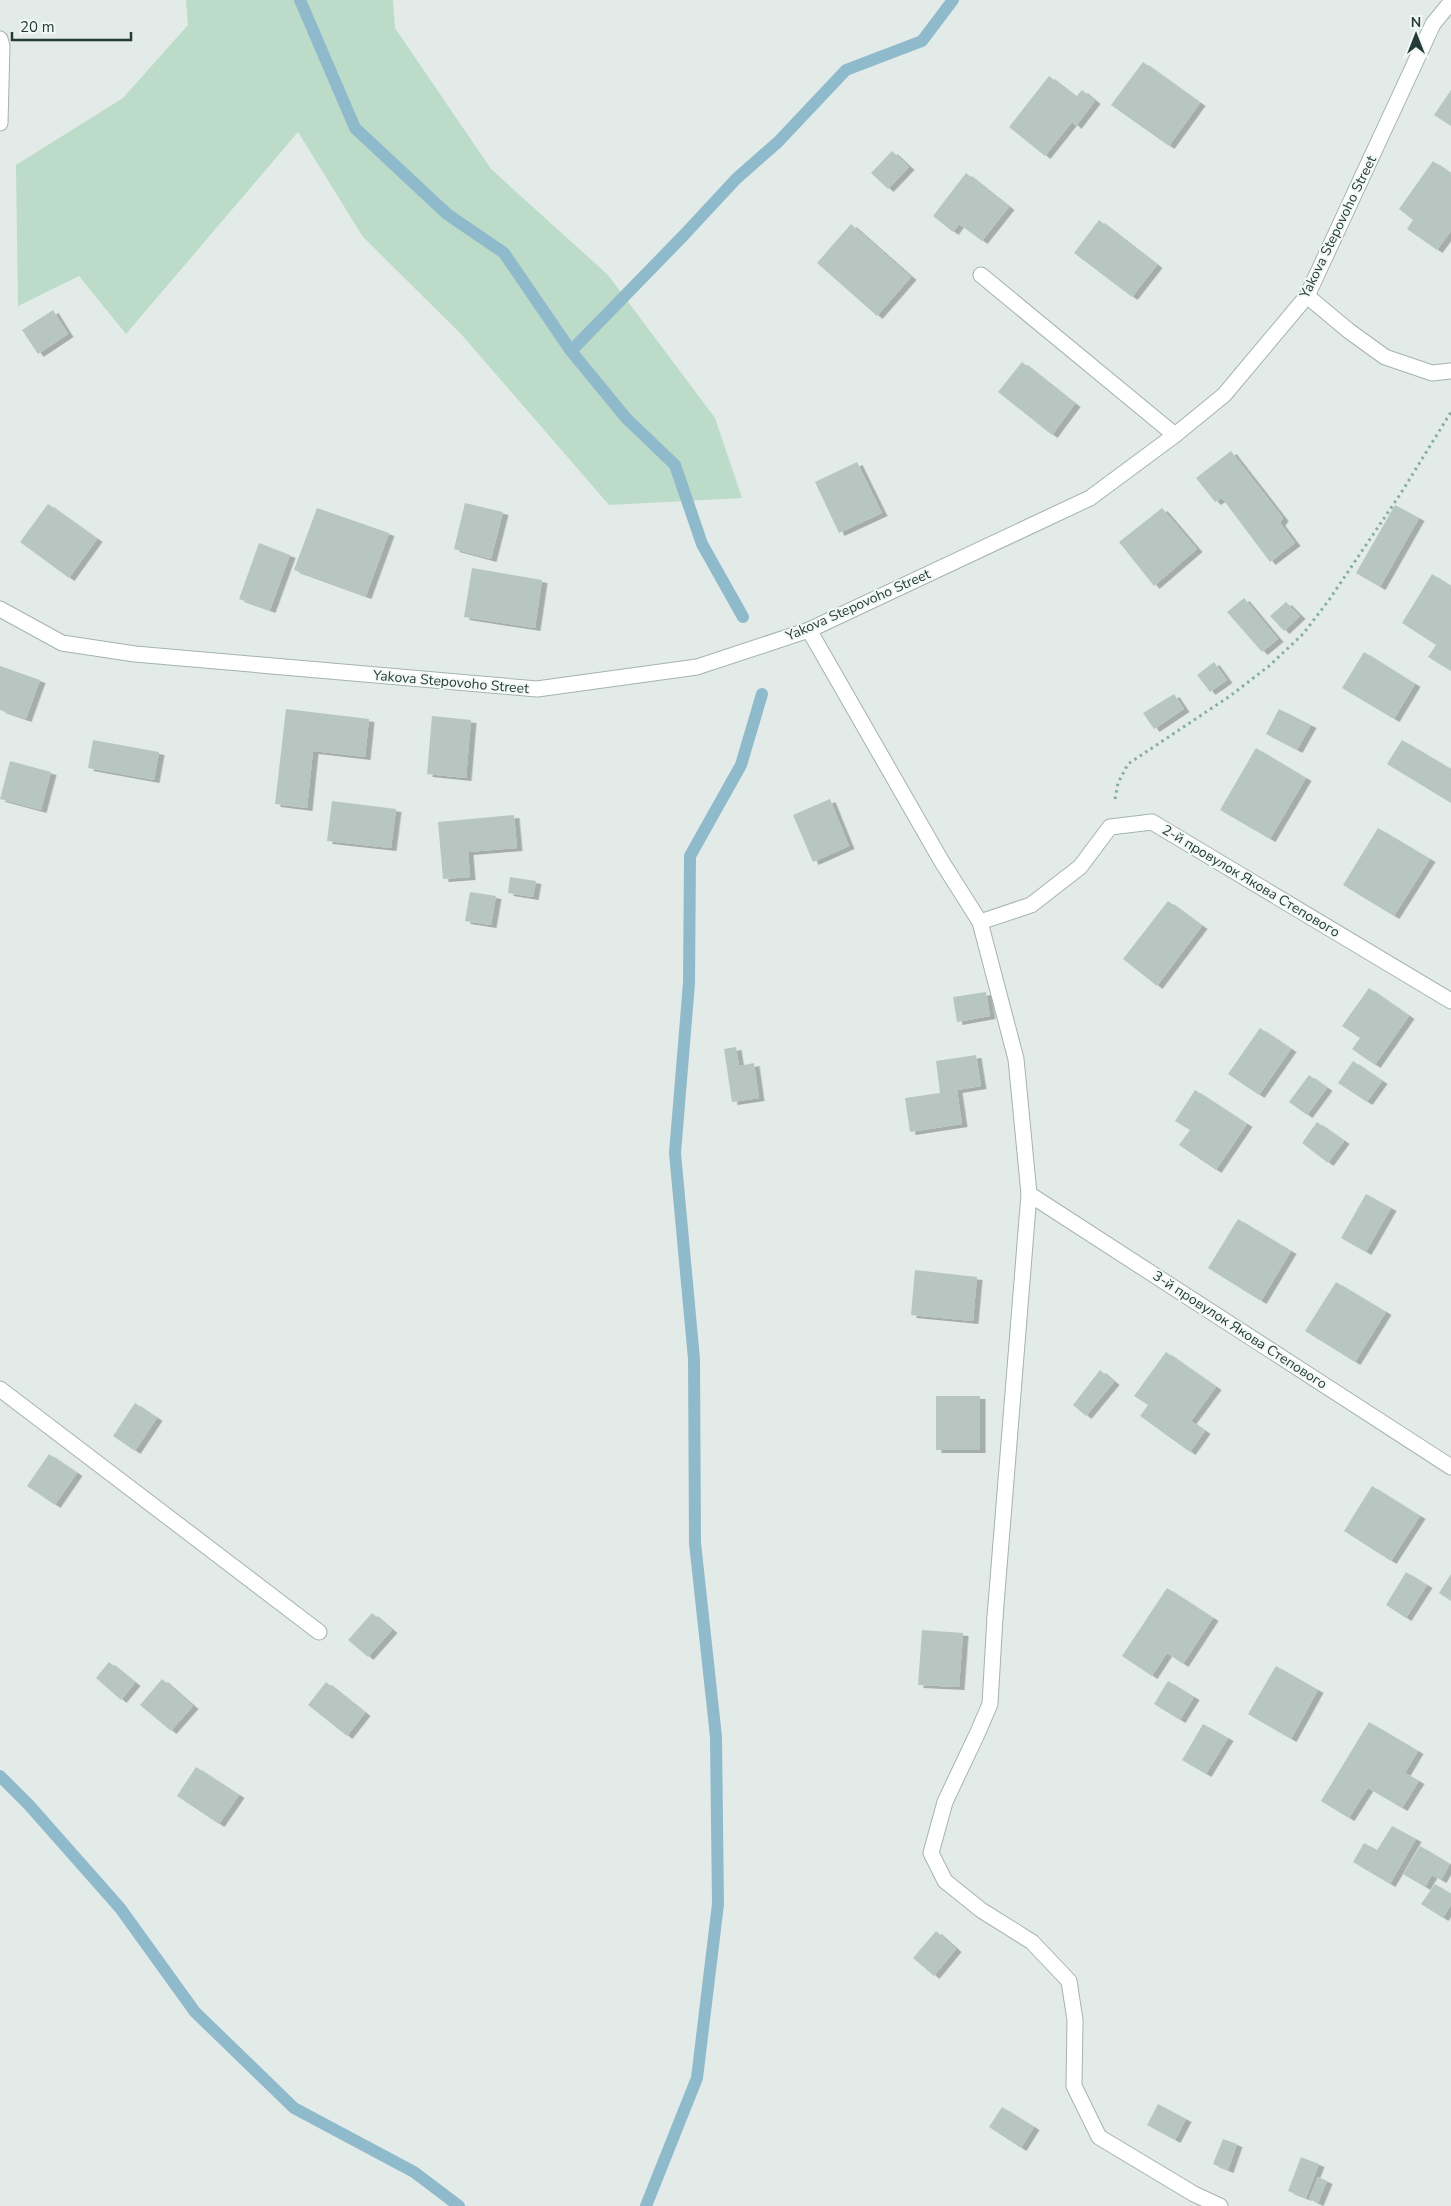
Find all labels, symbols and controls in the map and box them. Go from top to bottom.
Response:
scale bar [12,10,131,42]
north arrow [1391,10,1441,60]
text: N [1411,13,1421,32]
text: 20 m [20,17,55,37]
street label: Yakova Stepovoho Street [1295,152,1381,302]
street label: Yakova Stepovoho Street [782,564,933,646]
street label: Yakova Stepovoho Street [371,666,530,698]
street label: 2-й провулок Якова Степового [1159,820,1344,942]
street label: 3-й провулок Якова Степового [1149,1266,1331,1394]

